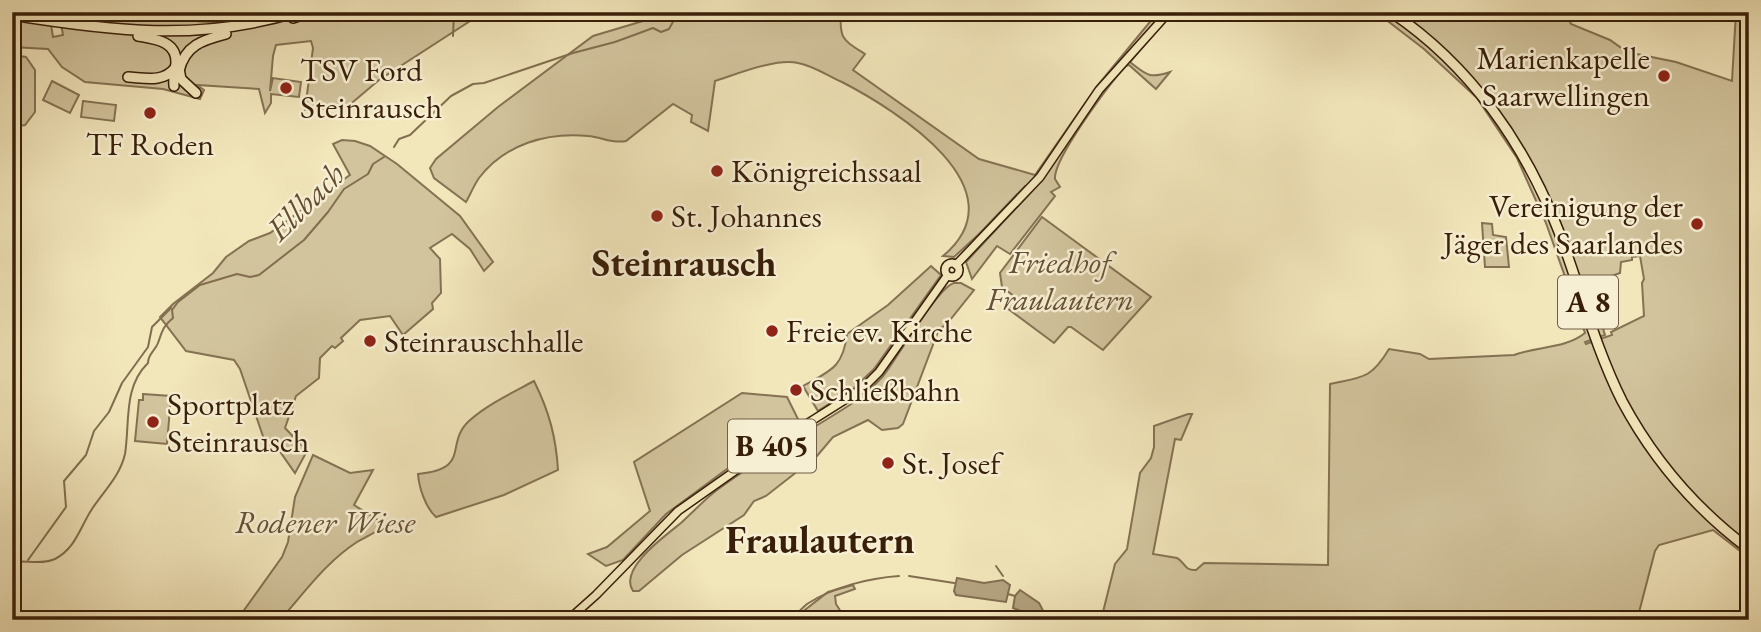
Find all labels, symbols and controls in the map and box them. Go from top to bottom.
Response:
place label: Marienkapelle Saarwellingen [1476,37,1650,116]
place label: TSV Ford Steinrausch [300,49,442,128]
marker: Marienkapelle Saarwellingen [1656,68,1672,84]
marker: TSV Ford Steinrausch [278,80,294,96]
marker: TF Roden [142,105,158,121]
place label: TF Roden [86,123,214,165]
place label: Königreichssaal [731,150,922,192]
water label: Ellbach [256,153,354,251]
marker: Königreichssaal [709,163,725,179]
place label: Vereinigung der Jäger des Saarlandes [1440,185,1683,264]
place label: St. Johannes [671,195,822,237]
marker: St. Johannes [649,208,665,224]
marker: Vereinigung der Jäger des Saarlandes [1689,216,1705,232]
district label: Steinrausch [591,238,777,287]
park label: Friedhof Fraulautern [985,241,1134,320]
road number: A 8 [1558,276,1618,328]
place label: Freie ev. Kirche [786,310,973,352]
place label: Steinrauschhalle [384,320,583,362]
marker: Freie ev. Kirche [764,323,780,339]
marker: Steinrauschhalle [362,333,378,349]
place label: Schließbahn [810,369,961,411]
marker: Schließbahn [788,382,804,398]
place label: Sportplatz Steinrausch [167,383,309,462]
marker: Sportplatz Steinrausch [145,414,161,430]
road number: B 405 [728,420,816,472]
place label: St. Josef [902,442,1004,484]
marker: St. Josef [880,455,896,471]
park label: Rodener Wiese [235,501,416,543]
district label: Fraulautern [725,515,915,564]

